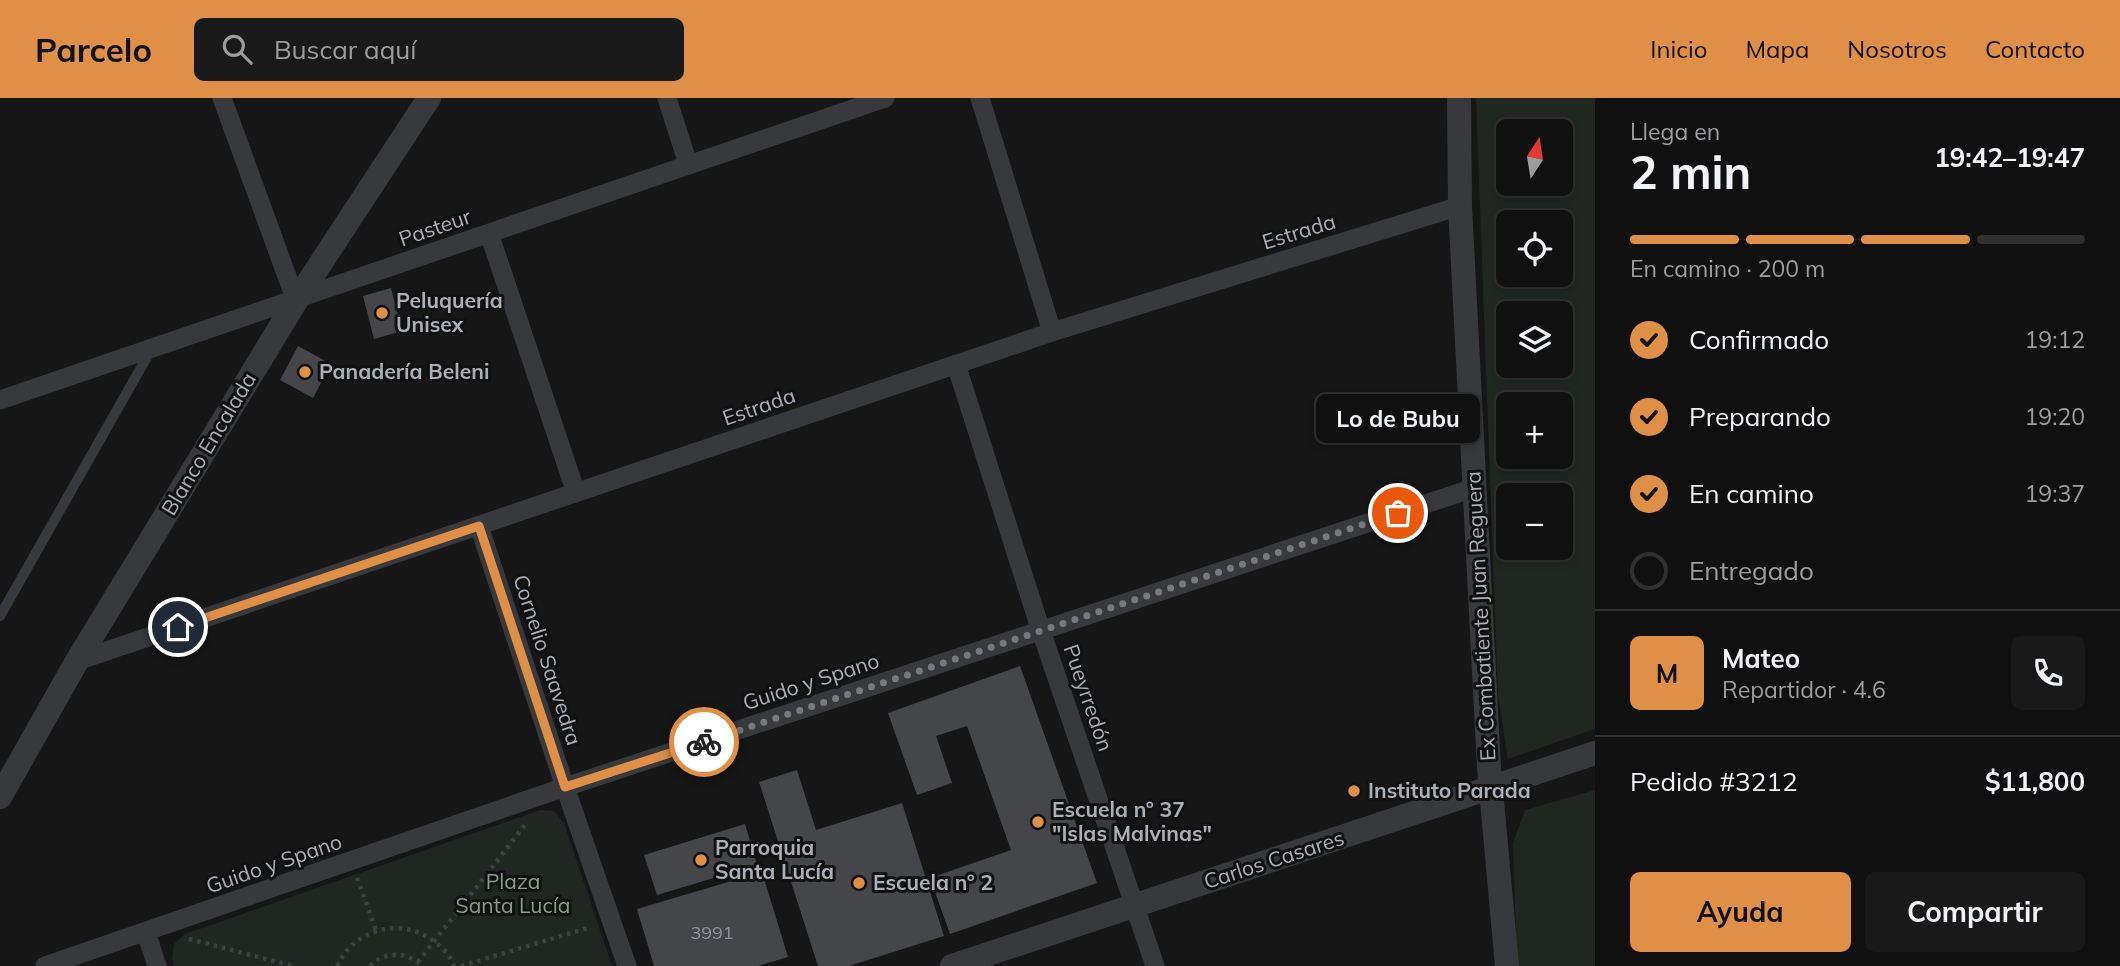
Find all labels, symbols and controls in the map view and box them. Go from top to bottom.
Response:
search box [194,18,684,81]
text: Parcelo [35,29,152,70]
icon: search [218,30,256,68]
text: Buscar aquí [274,33,416,66]
text: Inicio [1650,34,1707,64]
text: Mapa [1745,34,1809,64]
text: Nosotros [1847,34,1947,64]
text: Contacto [1985,34,2085,64]
text: Llega en [1630,117,1720,146]
north arrow [1496,119,1573,196]
map controls [1496,119,1573,560]
text: 19:42–19:47 [1934,141,2085,174]
text: 2 min [1630,143,1751,201]
street label: Pasteur [395,203,474,251]
street label: Estrada [1259,208,1338,254]
button: locate [1496,210,1573,287]
text: En camino · 200 m [1630,254,1825,283]
place label: Peluquería Unisex [396,287,503,337]
button: layers [1496,301,1573,378]
marker: Peluquería Unisex [374,305,390,321]
icon: check [1630,321,1668,359]
text: Confirmado [1689,323,1829,356]
text: 19:12 [2025,325,2085,354]
place label: Panadería Beleni [319,358,489,384]
marker: Panadería Beleni [297,364,313,380]
street label: Blanco Encalada [155,367,261,520]
street label: Estrada [719,382,798,431]
button: + [1496,392,1573,469]
callout: Lo de Bubu [1316,394,1480,443]
icon: check [1630,398,1668,436]
text: Preparando [1689,400,1831,433]
text: 19:20 [2025,402,2085,431]
text: Lo de Bubu [1336,404,1460,433]
street label: Ex Combatiente Juan Reguera [1459,471,1501,762]
icon: check [1630,475,1668,513]
text: En camino [1689,477,1814,510]
text: 19:37 [2025,479,2085,508]
pin [1368,483,1428,543]
button: − [1496,483,1573,560]
icon: bag [1379,494,1417,532]
text: Entregado [1689,554,1814,587]
street label: Cornelio Saavedra [508,571,588,748]
pin [148,597,208,657]
icon: home [159,608,197,646]
button: phone [2011,636,2085,710]
street label: Pueyrredón [1058,641,1119,755]
text: Mateo [1722,642,1800,675]
street label: Guido y Spano [739,647,882,715]
text: M [1656,657,1678,690]
text: Repartidor · 4.6 [1722,675,1886,704]
courier [669,707,739,777]
icon: bike [685,723,723,761]
text: Pedido #3212 [1630,765,1798,798]
text: $11,800 [1985,765,2085,798]
place label: Instituto Parada [1368,777,1531,803]
marker: Instituto Parada [1346,783,1362,799]
place label: Escuela n° 37 "Islas Malvinas" [1052,796,1212,846]
marker: Escuela n° 37 "Islas Malvinas" [1030,814,1046,830]
street label: Carlos Casares [1200,824,1347,894]
street label: Guido y Spano [202,828,345,898]
place label: Parroquia Santa Lucía [715,834,834,884]
marker: Parroquia Santa Lucía [693,852,709,868]
park label: Plaza Santa Lucía [456,868,570,918]
place label: Escuela n° 2 [873,869,993,895]
button: Ayuda [1630,872,1851,952]
button: Compartir [1865,872,2085,952]
marker: Escuela n° 2 [851,875,867,891]
house number: 3991 [690,921,734,944]

